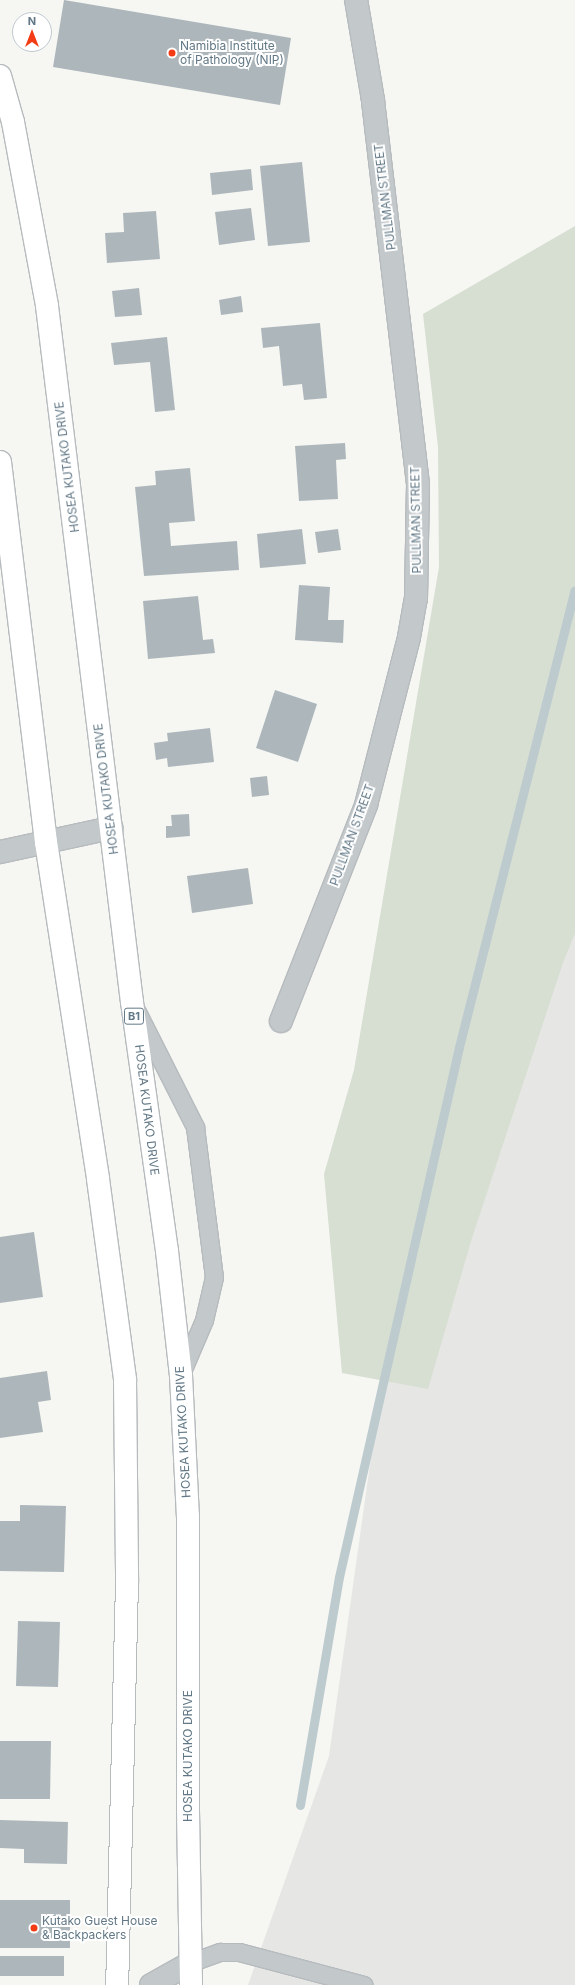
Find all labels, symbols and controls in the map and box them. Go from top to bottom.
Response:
north arrow [12,12,52,52]
text: N [28,14,36,28]
place label: Namibia Institute of Pathology (NIP) [180,39,284,67]
marker: Namibia Institute of Pathology (NIP) [167,48,177,58]
street label: PULLMAN STREET [371,143,399,251]
street label: HOSEA KUTAKO DRIVE [52,401,82,533]
street label: PULLMAN STREET [408,466,424,574]
street label: HOSEA KUTAKO DRIVE [91,723,121,855]
street label: PULLMAN STREET [327,782,377,888]
road number: B1 [123,1007,145,1025]
street label: HOSEA KUTAKO DRIVE [132,1044,162,1176]
street label: HOSEA KUTAKO DRIVE [172,1366,194,1498]
street label: HOSEA KUTAKO DRIVE [181,1690,195,1822]
place label: Kutako Guest House & Backpackers [42,1914,158,1942]
marker: Kutako Guest House & Backpackers [29,1923,39,1933]

